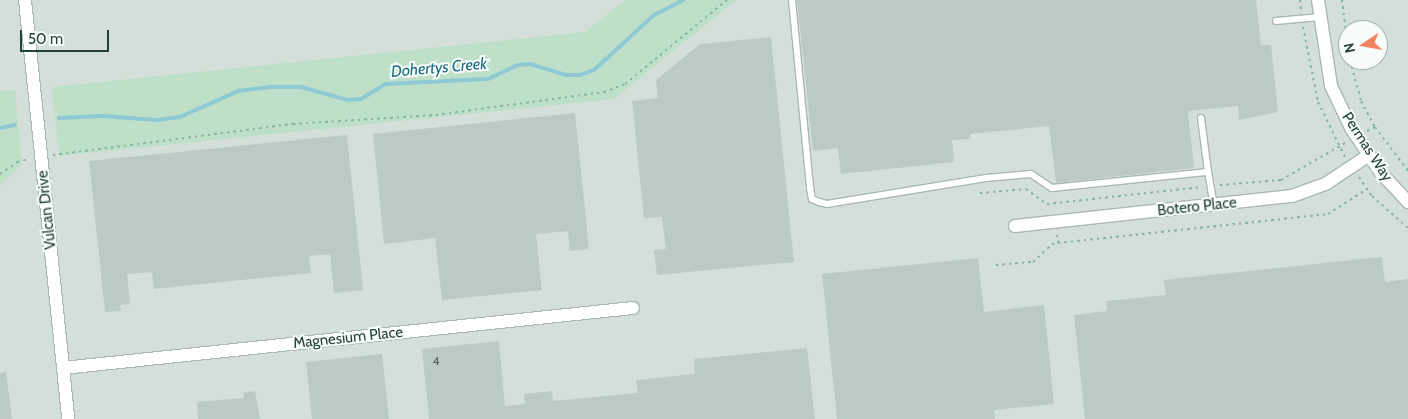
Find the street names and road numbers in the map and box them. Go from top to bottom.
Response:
street label: Permas Way [1338,109,1396,185]
street label: Vulcan Drive [34,170,60,250]
street label: Botero Place [1156,194,1238,220]
street label: Magnesium Place [292,323,404,353]

